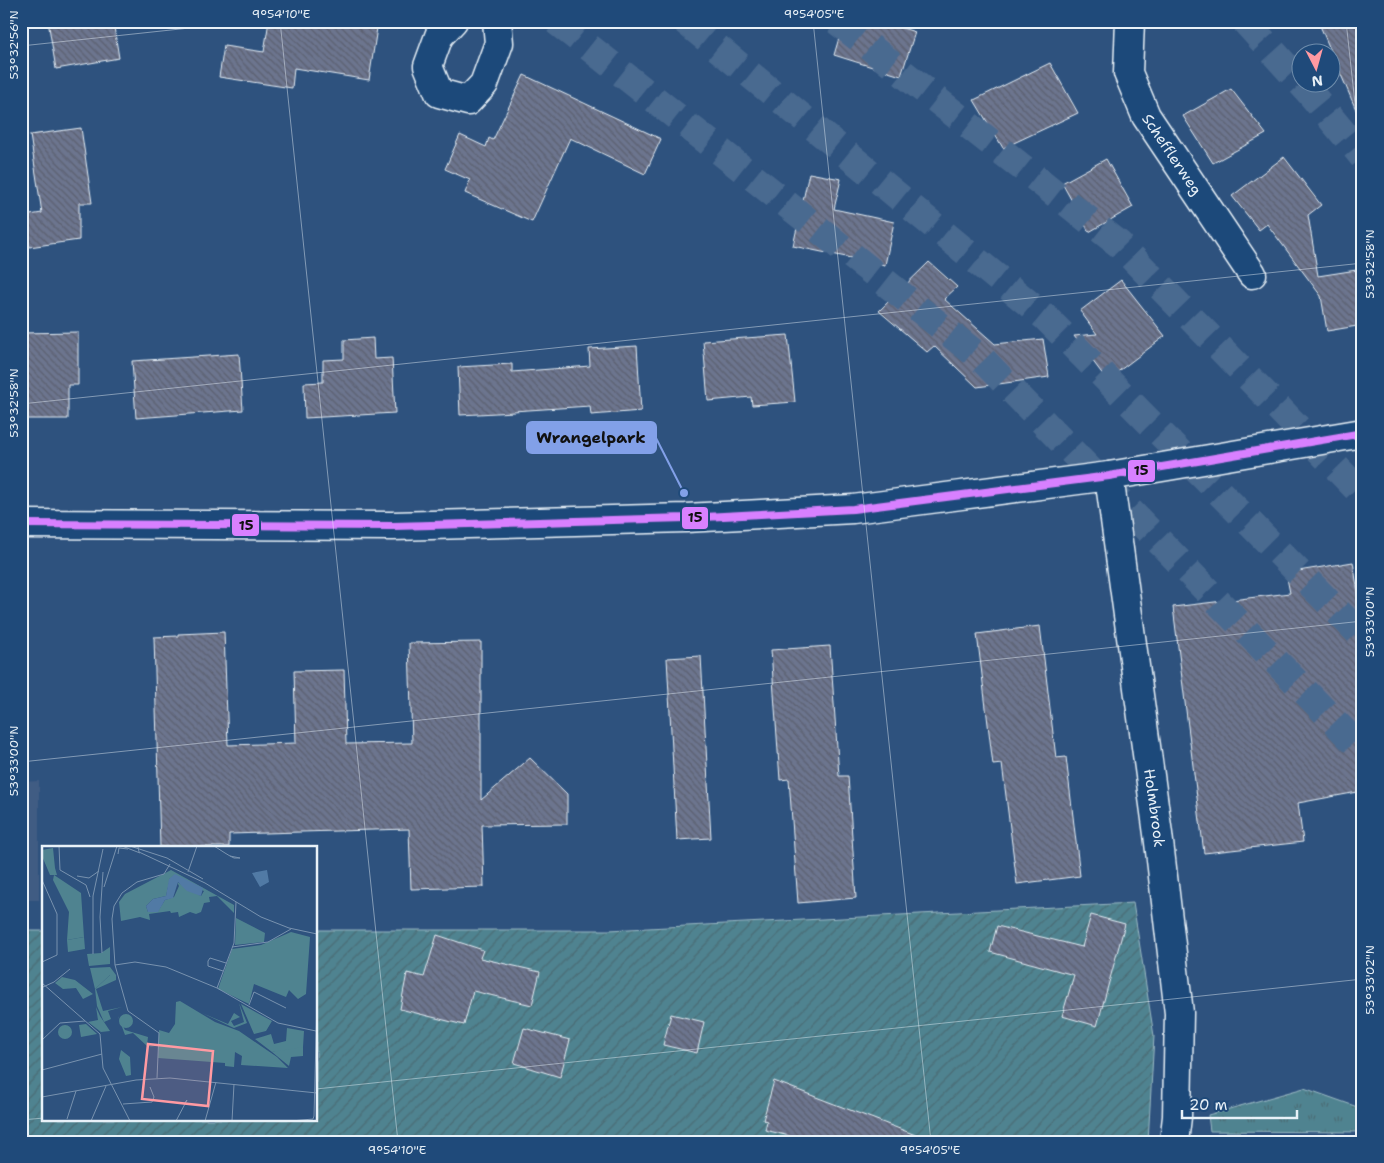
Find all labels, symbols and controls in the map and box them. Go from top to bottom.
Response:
text: 9°54'10"E [252,6,310,22]
text: 9°54'05"E [784,6,844,22]
text: 53°32'56"N [6,10,22,80]
north arrow [1292,42,1342,92]
text: N [1311,71,1324,90]
street label: Schefflerweg [1137,110,1206,199]
text: 53°32'58"N [1362,229,1378,299]
text: 53°32'58"N [6,368,22,438]
callout: Wrangelpark [527,422,656,453]
text: Wrangelpark [536,427,646,448]
line badge: 15 [1127,459,1156,483]
text: 15 [1133,461,1149,479]
line badge: 15 [681,506,709,530]
text: 15 [687,508,703,526]
line badge: 15 [231,513,260,537]
text: 15 [238,516,254,534]
text: 53°33'00"N [1362,587,1378,657]
text: 53°33'00"N [6,726,22,796]
street label: Holmbrook [1139,767,1169,848]
inset map [42,846,318,1120]
text: 53°33'02"N [1362,945,1378,1015]
scale bar [1182,1088,1296,1120]
text: 20 m [1189,1095,1228,1115]
text: 9°54'10"E [368,1142,426,1158]
text: 9°54'05"E [900,1142,960,1158]

